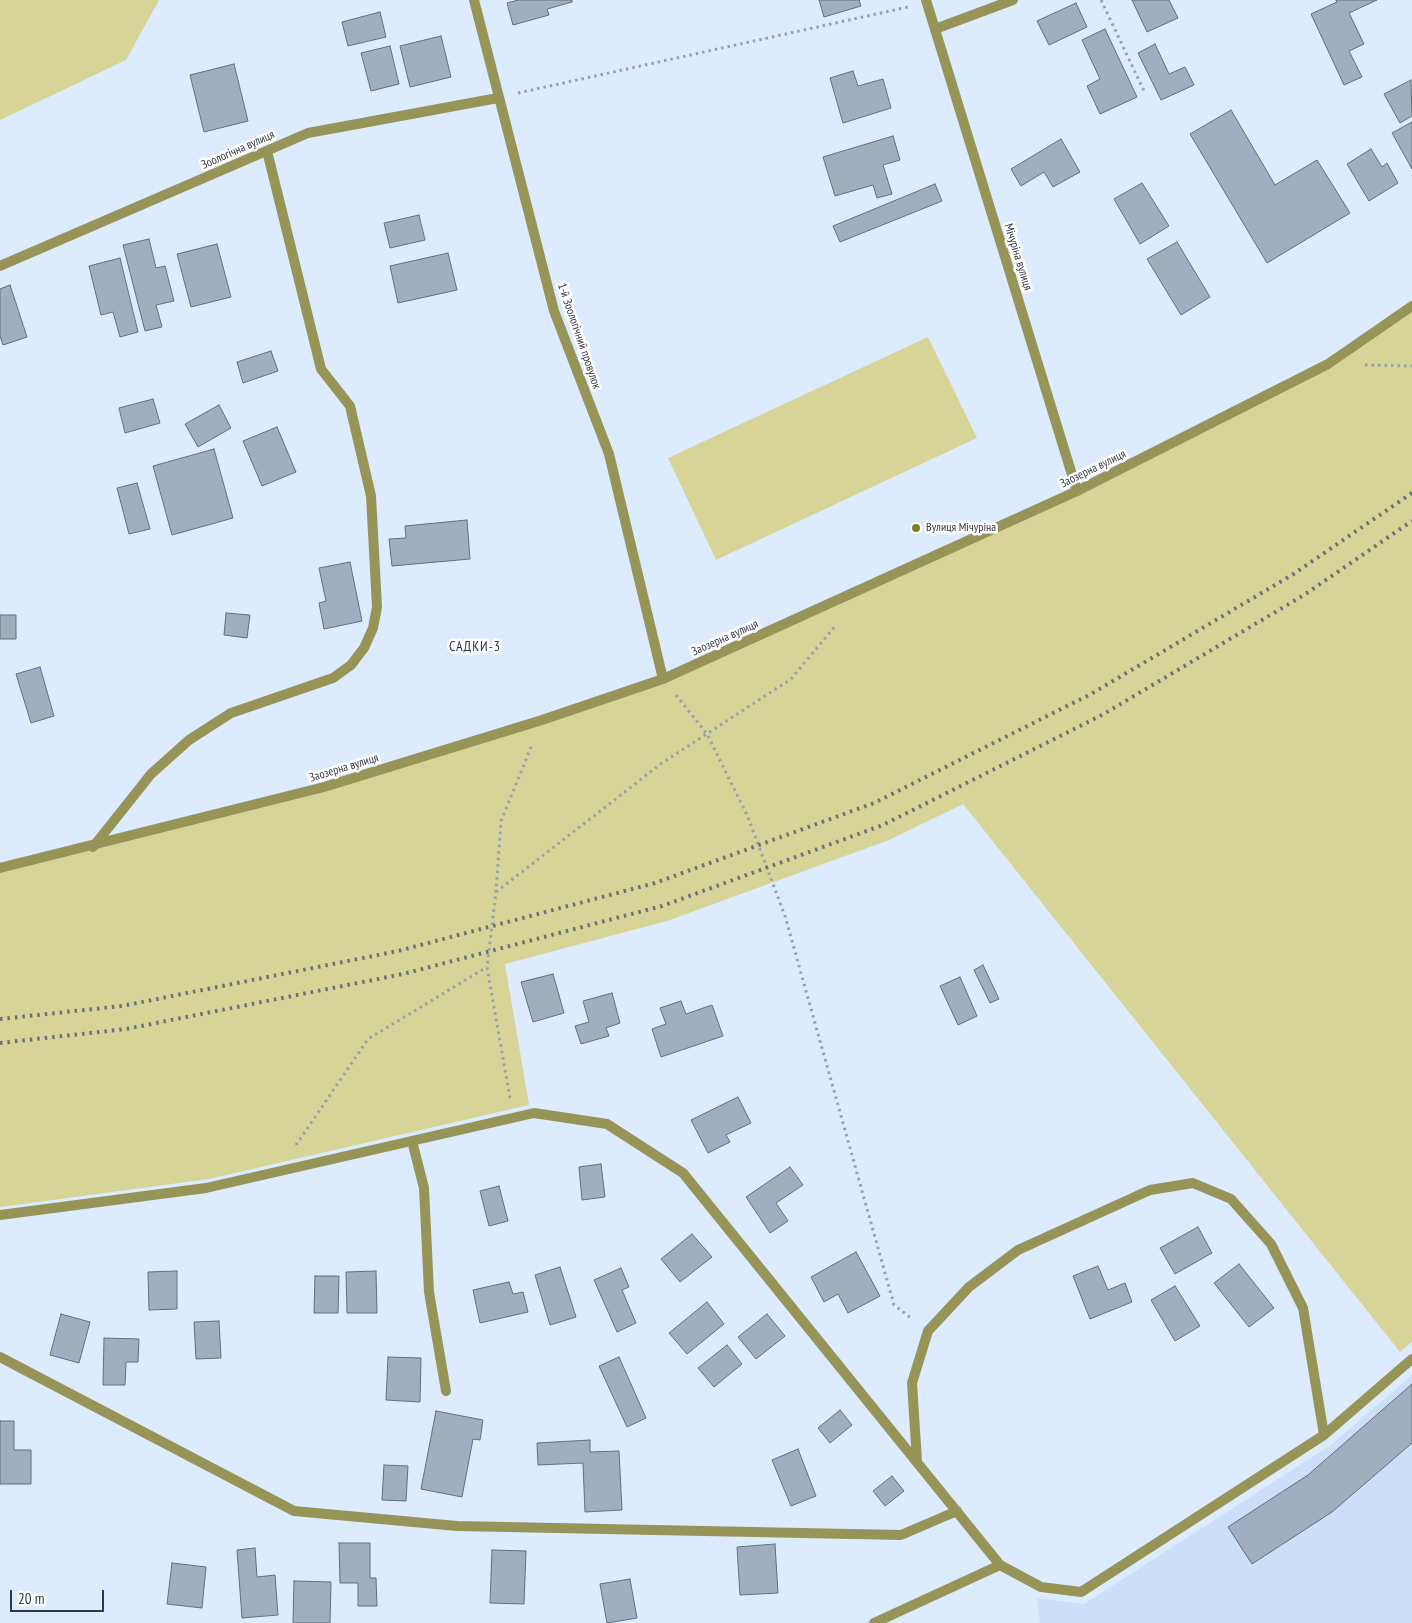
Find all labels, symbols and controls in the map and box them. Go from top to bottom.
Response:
street label: Зоологічна вулиця [199,127,277,173]
street label: Мічуріна вулиця [1001,222,1035,292]
street label: 1-й Зоологічний провулок [554,281,604,391]
street label: Заозерна вулиця [1058,447,1128,491]
place label: Вулиця Мічуріна [926,521,996,535]
marker: Вулиця Мічуріна [910,522,922,534]
street label: Заозерна вулиця [689,617,761,659]
district label: САДКИ-3 [448,639,502,655]
street label: Заозерна вулиця [308,751,380,785]
scale bar [12,1580,106,1612]
text: 20 m [18,1589,44,1608]

